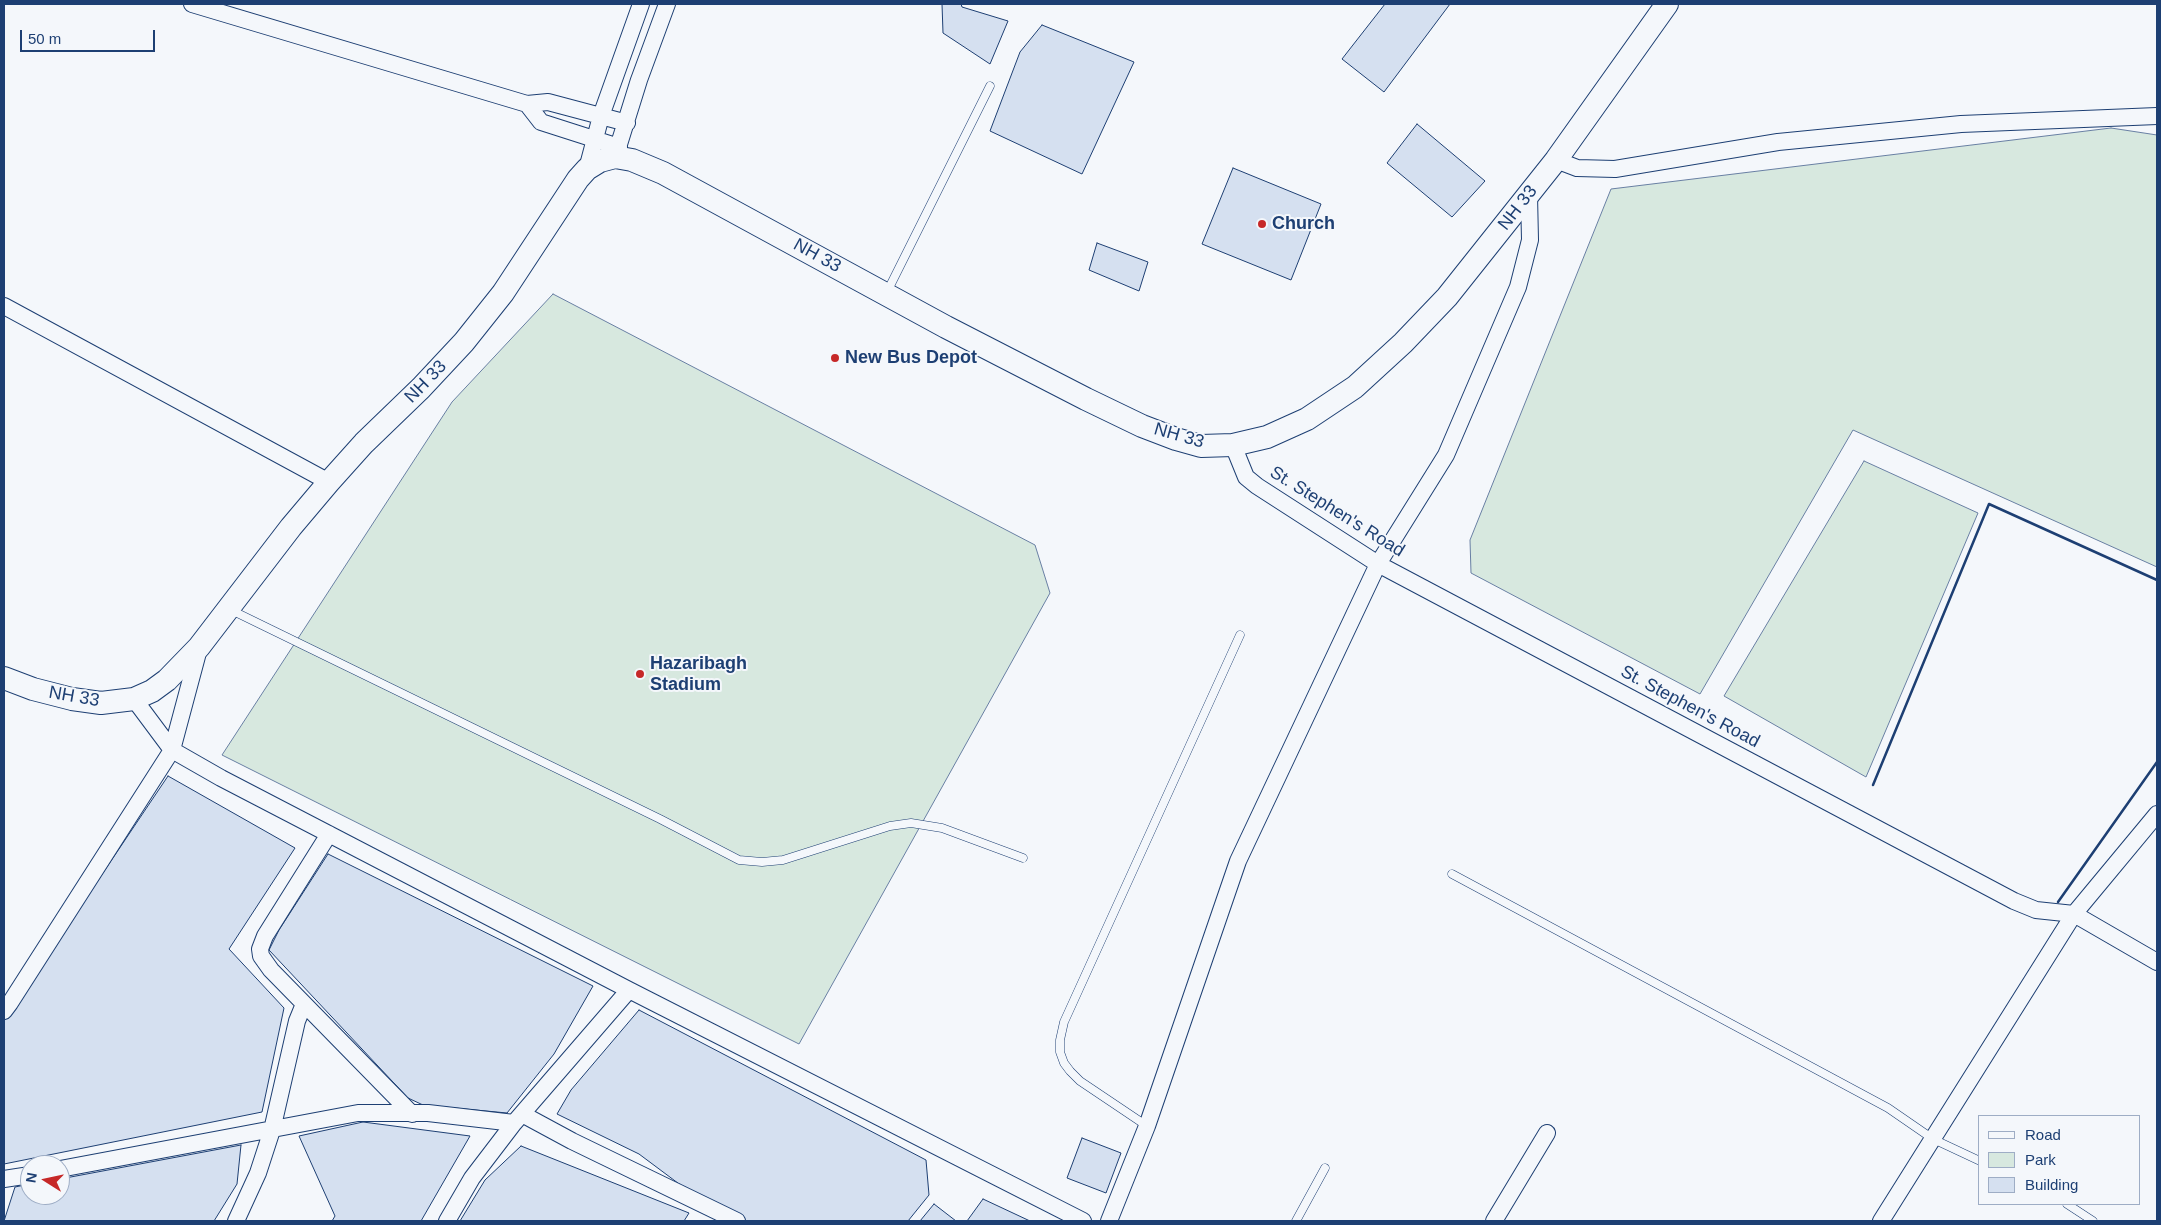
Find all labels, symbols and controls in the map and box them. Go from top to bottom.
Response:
scale bar [22,20,158,52]
text: 50 m [28,30,61,47]
street label: NH 33 [1494,181,1542,235]
place label: Church [1272,213,1335,235]
marker: Church [1256,218,1268,230]
street label: NH 33 [789,234,845,278]
place label: New Bus Depot [845,347,977,369]
marker: New Bus Depot [829,352,841,364]
street label: NH 33 [401,356,451,408]
street label: NH 33 [1152,419,1206,453]
street label: St. Stephen's Road [1266,462,1408,562]
place label: Hazaribagh Stadium [650,653,747,696]
street label: St. Stephen's Road [1617,661,1763,753]
marker: Hazaribagh Stadium [634,668,646,680]
street label: NH 33 [47,682,101,712]
legend [1978,1115,2141,1205]
text: Road [2025,1126,2061,1143]
text: Park [2025,1151,2056,1168]
north arrow [20,1155,70,1205]
text: N [22,1171,40,1184]
text: Building [2025,1176,2078,1193]

